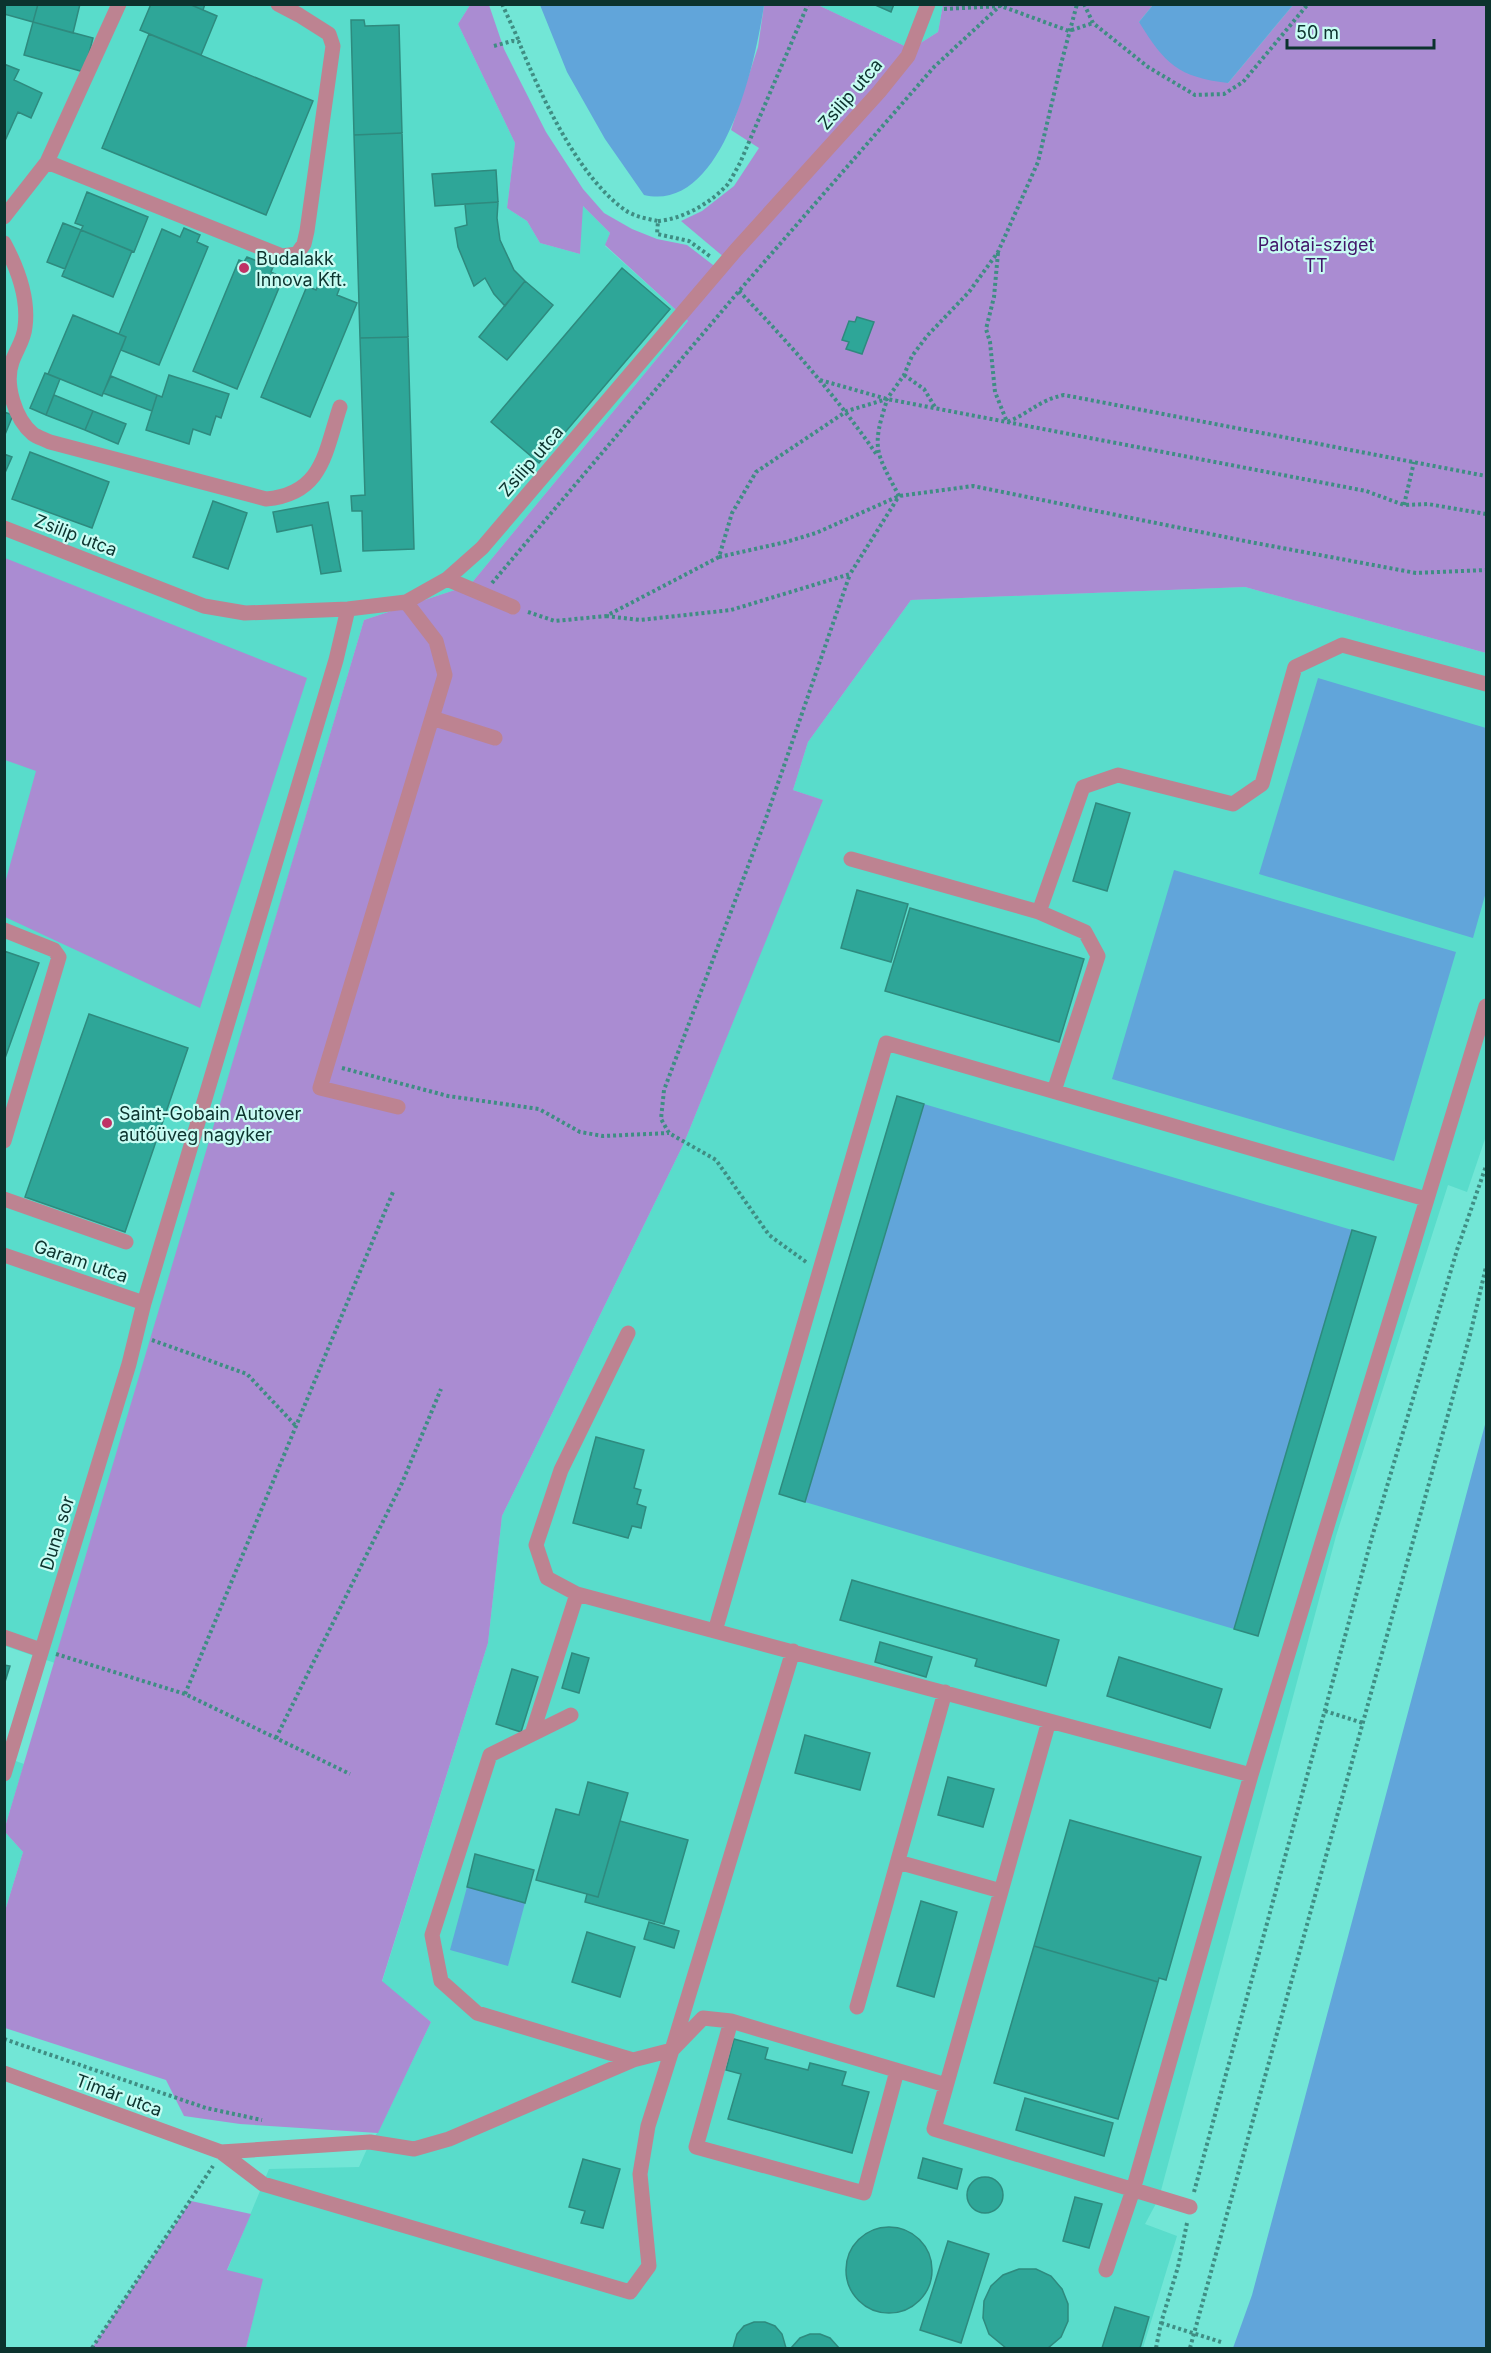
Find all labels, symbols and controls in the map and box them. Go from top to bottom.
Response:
scale bar [1287,12,1434,50]
text: 50 m [1296,22,1339,43]
street label: Zsilip utca [814,54,886,134]
park label: Palotai-sziget TT [1258,234,1374,276]
place label: Budalakk Innova Kft. [256,248,347,290]
marker: Budalakk Innova Kft. [237,261,251,275]
street label: Zsilip utca [495,421,567,501]
street label: Zsilip utca [32,510,120,560]
place label: Saint-Gobain Autover autóüveg nagyker [119,1103,302,1145]
marker: Saint-Gobain Autover autóüveg nagyker [100,1116,114,1130]
street label: Garam utca [31,1235,131,1287]
street label: Duna sor [36,1493,78,1573]
street label: Tímár utca [73,2070,165,2120]

